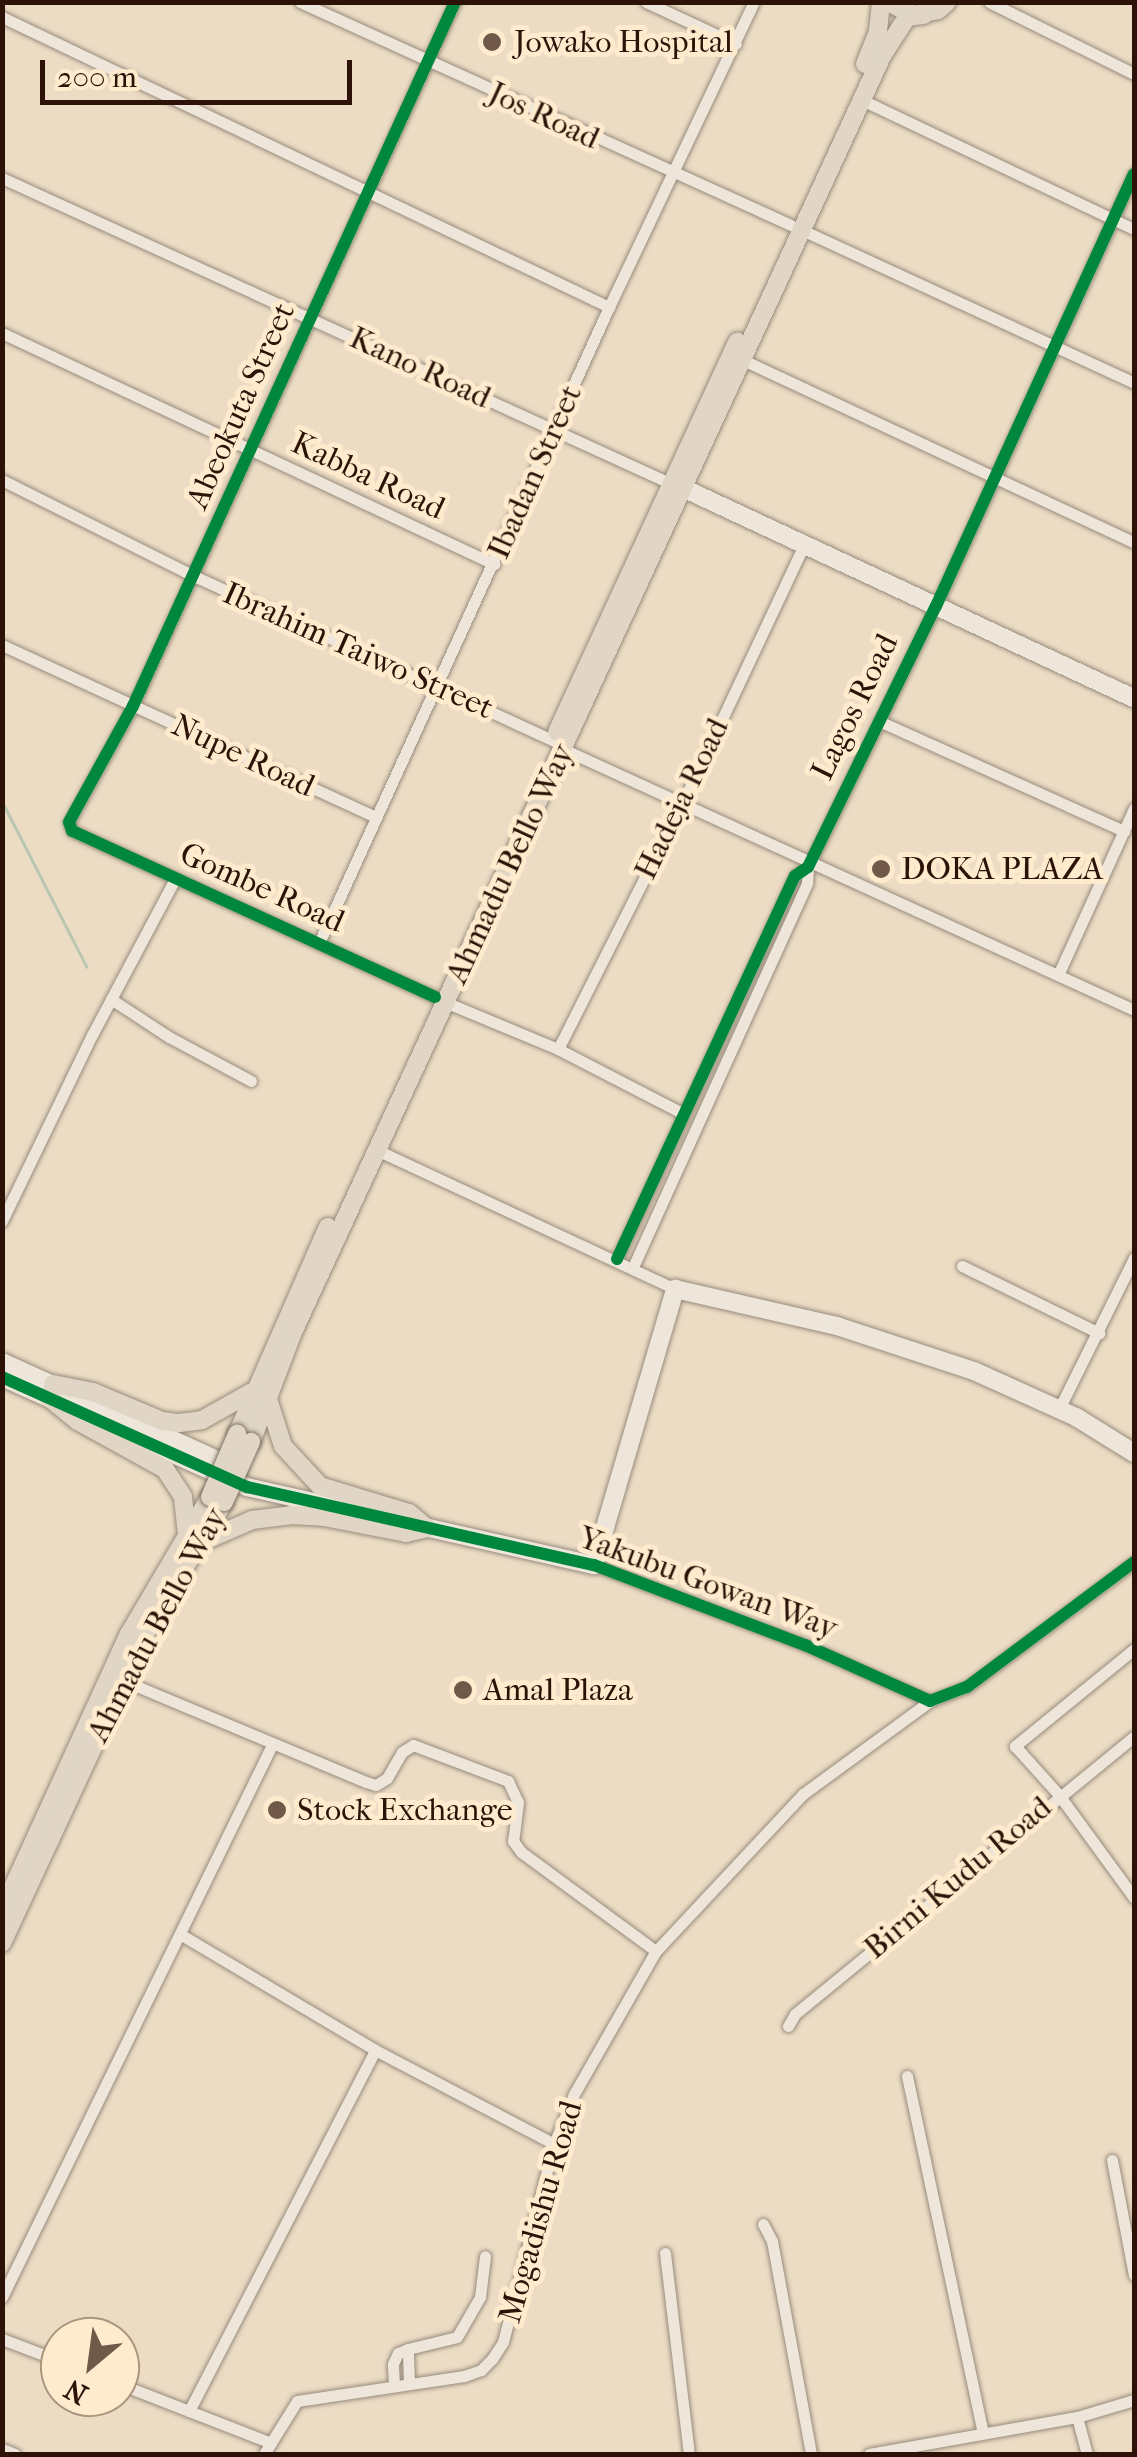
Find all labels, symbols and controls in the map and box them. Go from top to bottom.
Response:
place label: Jowako Hospital [514,23,733,61]
marker: Jowako Hospital [479,29,505,55]
scale bar [45,40,358,102]
text: 200 m [57,60,137,95]
street label: Jos Road [483,74,605,158]
street label: Abeokuta Street [178,297,304,515]
street label: Kano Road [343,319,497,417]
street label: Ibadan Street [480,379,590,565]
street label: Kabba Road [285,424,451,528]
street label: Ibrahim Taiwo Street [217,574,499,728]
street label: Lagos Road [803,628,907,786]
street label: Nupe Road [166,706,320,806]
street label: Hadeja Road [627,712,737,886]
street label: Ahmadu Bello Way [438,738,582,990]
street label: Gombe Road [174,835,350,941]
place label: DOKA PLAZA [901,850,1103,888]
marker: DOKA PLAZA [870,858,892,880]
street label: Ahmadu Bello Way [79,1501,235,1749]
street label: Yakubu Gowan Way [573,1518,843,1648]
place label: Amal Plaza [483,1671,633,1709]
marker: Amal Plaza [452,1679,474,1701]
street label: Birni Kudu Road [856,1788,1060,1968]
place label: Stock Exchange [297,1791,512,1829]
marker: Stock Exchange [266,1799,288,1821]
street label: Mogadishu Road [491,2097,591,2327]
north arrow [40,2317,140,2417]
text: N [59,2372,93,2412]

